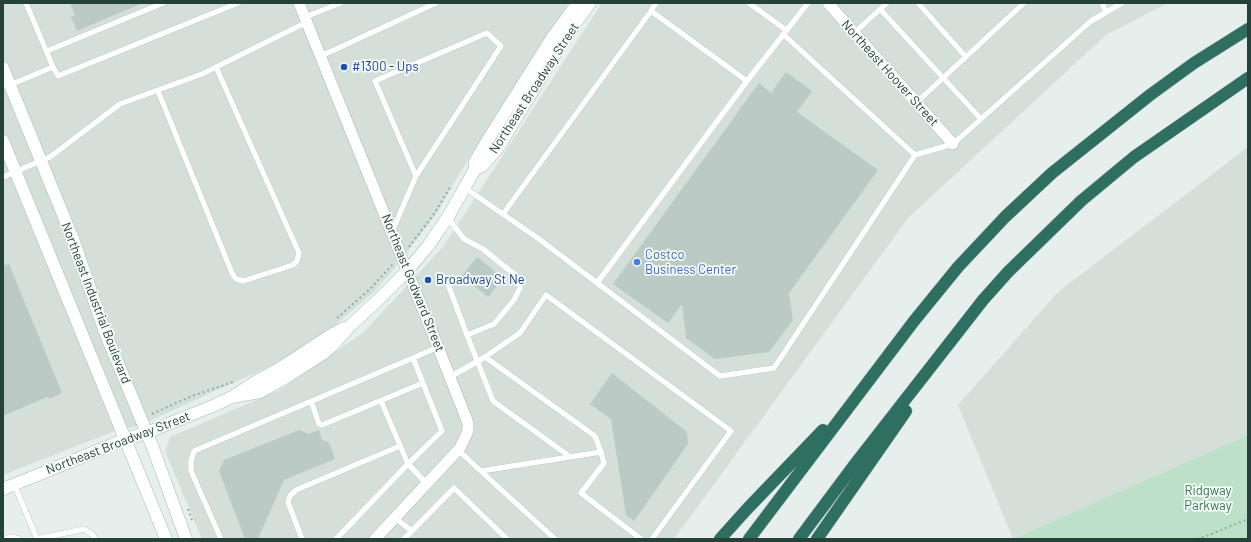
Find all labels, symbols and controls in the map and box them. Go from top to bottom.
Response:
street label: Northeast Hoover Street [838,17,942,129]
street label: Northeast Broadway Street [486,20,582,156]
place label: #1300 - Ups [352,59,419,75]
marker: #1300 - Ups [339,62,349,72]
street label: Northeast Godward Street [378,212,448,354]
street label: Northeast Industrial Boulevard [58,220,134,386]
place label: Costco Business Center [645,247,736,278]
marker: Costco Business Center [632,257,642,267]
place label: Broadway St Ne [436,272,525,288]
marker: Broadway St Ne [423,275,433,285]
street label: Northeast Broadway Street [44,408,192,478]
park label: Ridgway Parkway [1184,483,1232,514]

